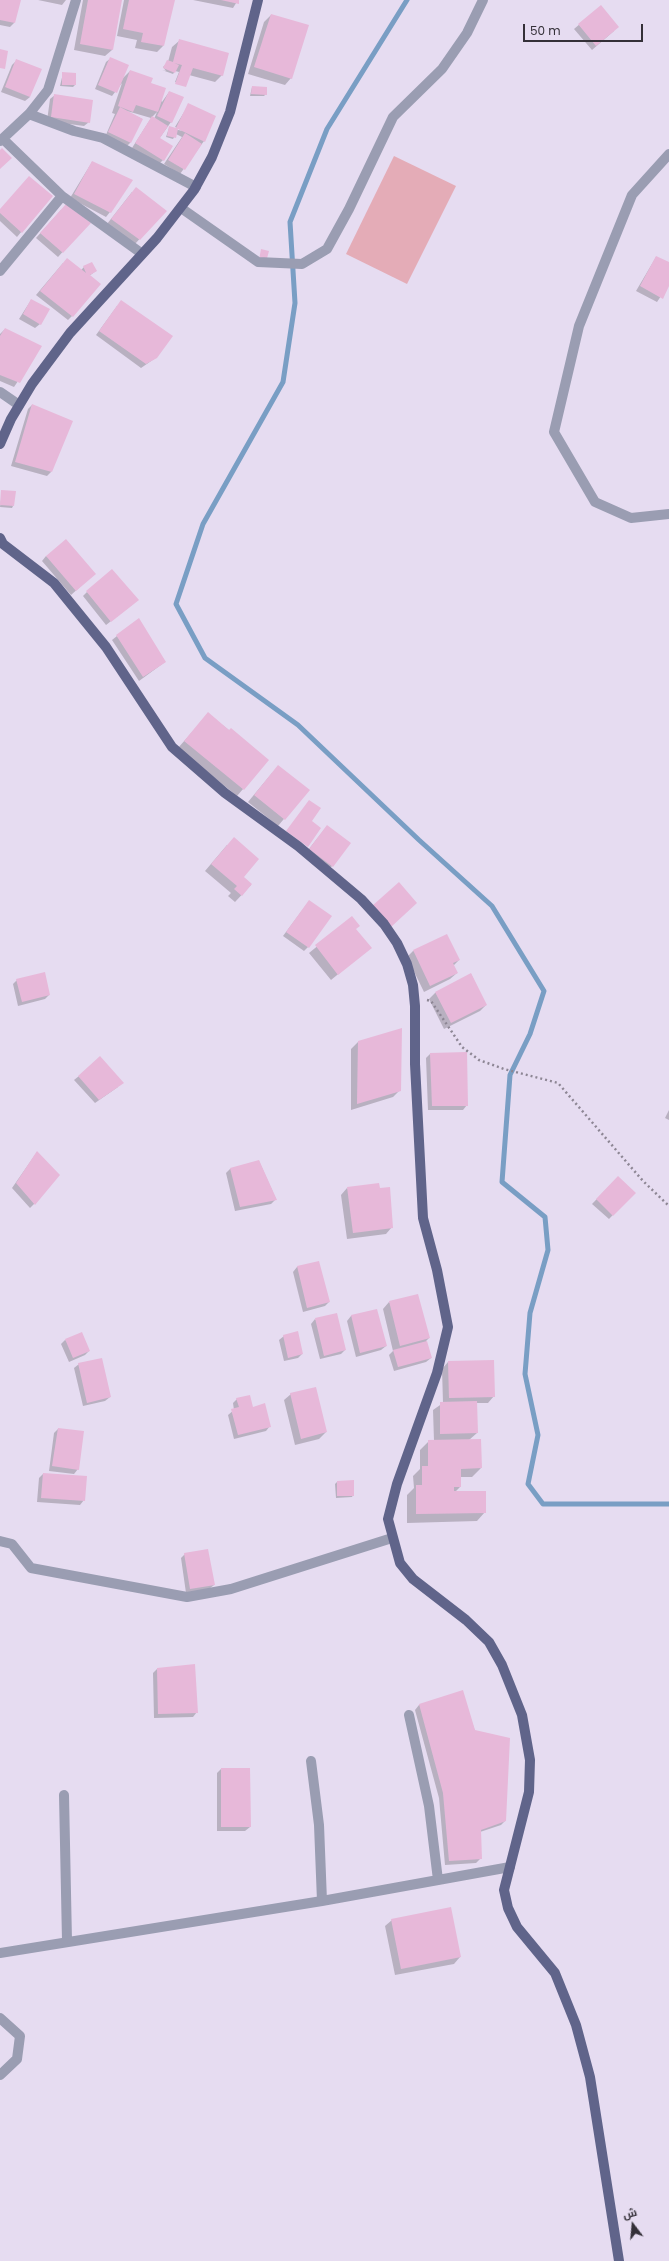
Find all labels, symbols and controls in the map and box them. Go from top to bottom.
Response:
scale bar [525,16,645,42]
text: 50 m [530,22,561,39]
text: ش [621,2204,639,2223]
north arrow [613,2205,653,2245]

